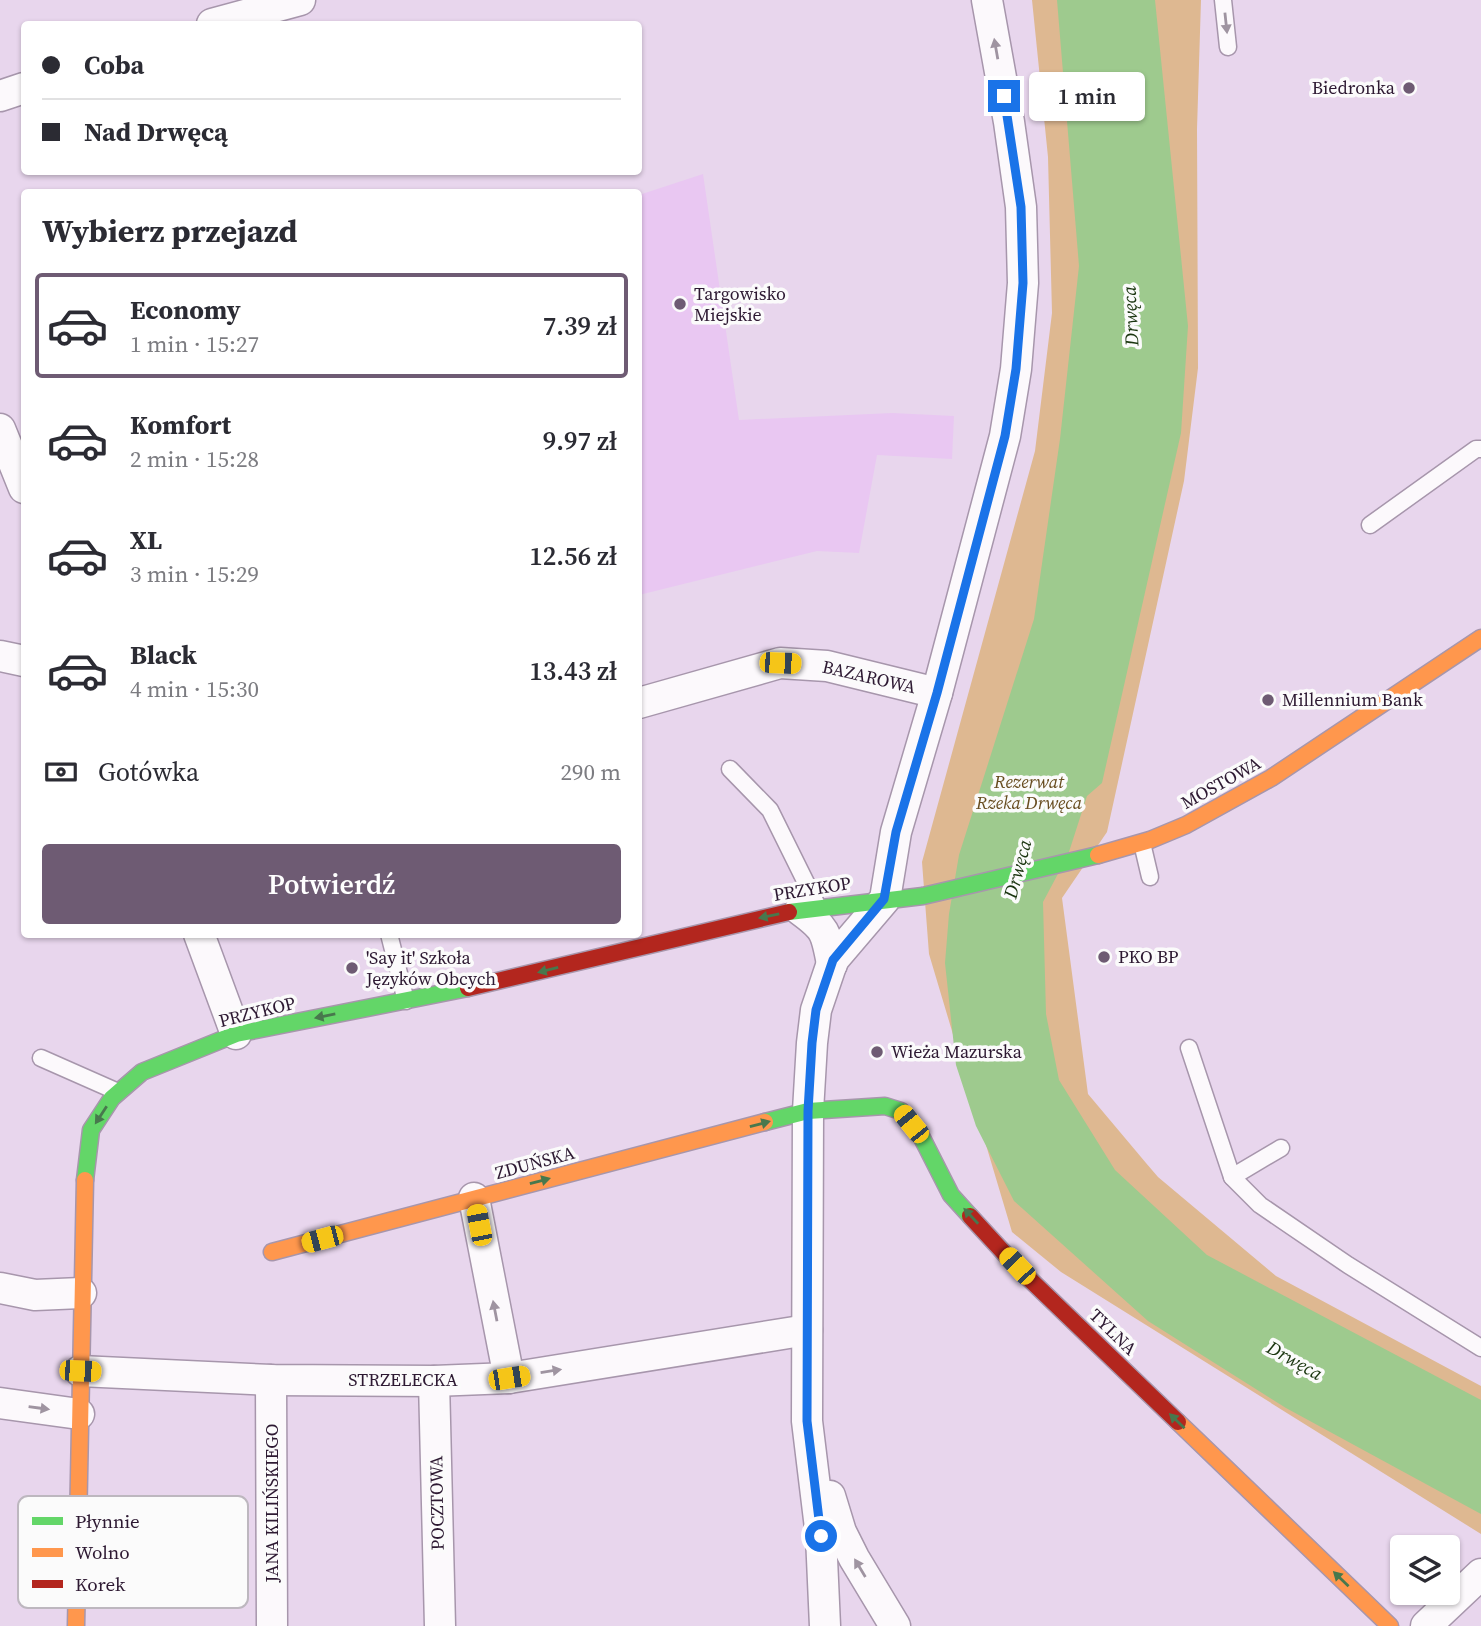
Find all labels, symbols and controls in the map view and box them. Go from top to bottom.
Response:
one-way arrow [1220,13,1231,35]
one-way arrow [991,38,1002,60]
text: Coba [84,47,144,83]
callout: 1 min [1028,72,1144,120]
place label: Biedronka [1312,75,1396,100]
route end [988,80,1020,112]
text: 1 min [1057,80,1117,112]
marker: Biedronka [1401,80,1417,96]
text: Nad Drwęcą [84,114,228,150]
text: Wybierz przejazd [42,209,298,253]
place label: Targowisko Miejskie [694,281,786,327]
water label: Drwęca [1115,285,1145,348]
text: Economy [130,292,241,328]
icon: car [46,294,109,357]
marker: Targowisko Miejskie [672,296,688,312]
text: 7.39 zł [543,308,617,344]
text: 1 min · 15:27 [130,328,259,360]
text: Komfort [130,407,231,443]
icon: car [46,409,109,472]
text: 9.97 zł [543,423,617,459]
text: 2 min · 15:28 [130,443,259,475]
text: XL [130,522,162,558]
icon: car [46,524,109,587]
text: 12.56 zł [529,538,617,574]
text: 3 min · 15:29 [130,558,259,590]
text: Black [130,637,197,673]
icon: car [46,639,109,702]
car [759,652,802,674]
text: 13.43 zł [529,653,617,689]
street label: BAZAROWA [820,654,918,699]
text: 4 min · 15:30 [130,673,259,705]
place label: Millennium Bank [1282,687,1423,712]
marker: Millennium Bank [1260,692,1276,708]
street label: MOSTOWA [1176,750,1265,815]
icon: cash [42,753,80,791]
text: Gotówka [98,754,199,790]
text: 290 m [560,756,621,788]
park label: Rezerwat Rzeka Drwęca [975,769,1083,815]
water label: Drwęca [996,837,1037,902]
button: Potwierdź [42,844,621,924]
street label: PRZYKOP [772,870,853,907]
one-way arrow [758,910,780,921]
place label: PKO BP [1118,944,1179,969]
place label: 'Say it' Szkoła Języków Obcych [365,945,496,991]
marker: PKO BP [1096,949,1112,965]
marker: 'Say it' Szkoła Języków Obcych [344,960,360,976]
one-way arrow [537,965,559,976]
street label: PRZYKOP [216,990,298,1033]
one-way arrow [314,1011,336,1022]
place label: Wieża Mazurska [891,1039,1023,1064]
marker: Wieża Mazurska [869,1044,885,1060]
car [890,1101,933,1147]
one-way arrow [94,1106,108,1124]
one-way arrow [749,1118,771,1129]
street label: ZDUŃSKA [492,1140,577,1185]
one-way arrow [529,1175,551,1186]
car [465,1202,494,1248]
one-way arrow [963,1207,979,1225]
car [299,1223,346,1255]
car [995,1243,1040,1289]
one-way arrow [490,1300,501,1322]
street label: TYLNA [1084,1303,1143,1361]
water label: Drwęca [1262,1334,1328,1386]
car [59,1360,102,1382]
car [487,1364,532,1392]
one-way arrow [540,1365,562,1376]
street label: STRZELECKA [348,1367,458,1392]
one-way arrow [29,1403,51,1414]
one-way arrow [1169,1412,1186,1429]
street label: JANA KILIŃSKIEGO [259,1424,284,1583]
street label: POCZTOWA [423,1455,450,1551]
legend [18,1496,248,1608]
text: Płynnie [75,1508,140,1534]
route start [805,1520,837,1552]
map controls [1390,1535,1460,1605]
button: layers [1390,1535,1460,1605]
text: Wolno [75,1539,130,1565]
one-way arrow [854,1558,866,1577]
text: Korek [75,1571,126,1597]
one-way arrow [1333,1571,1350,1587]

